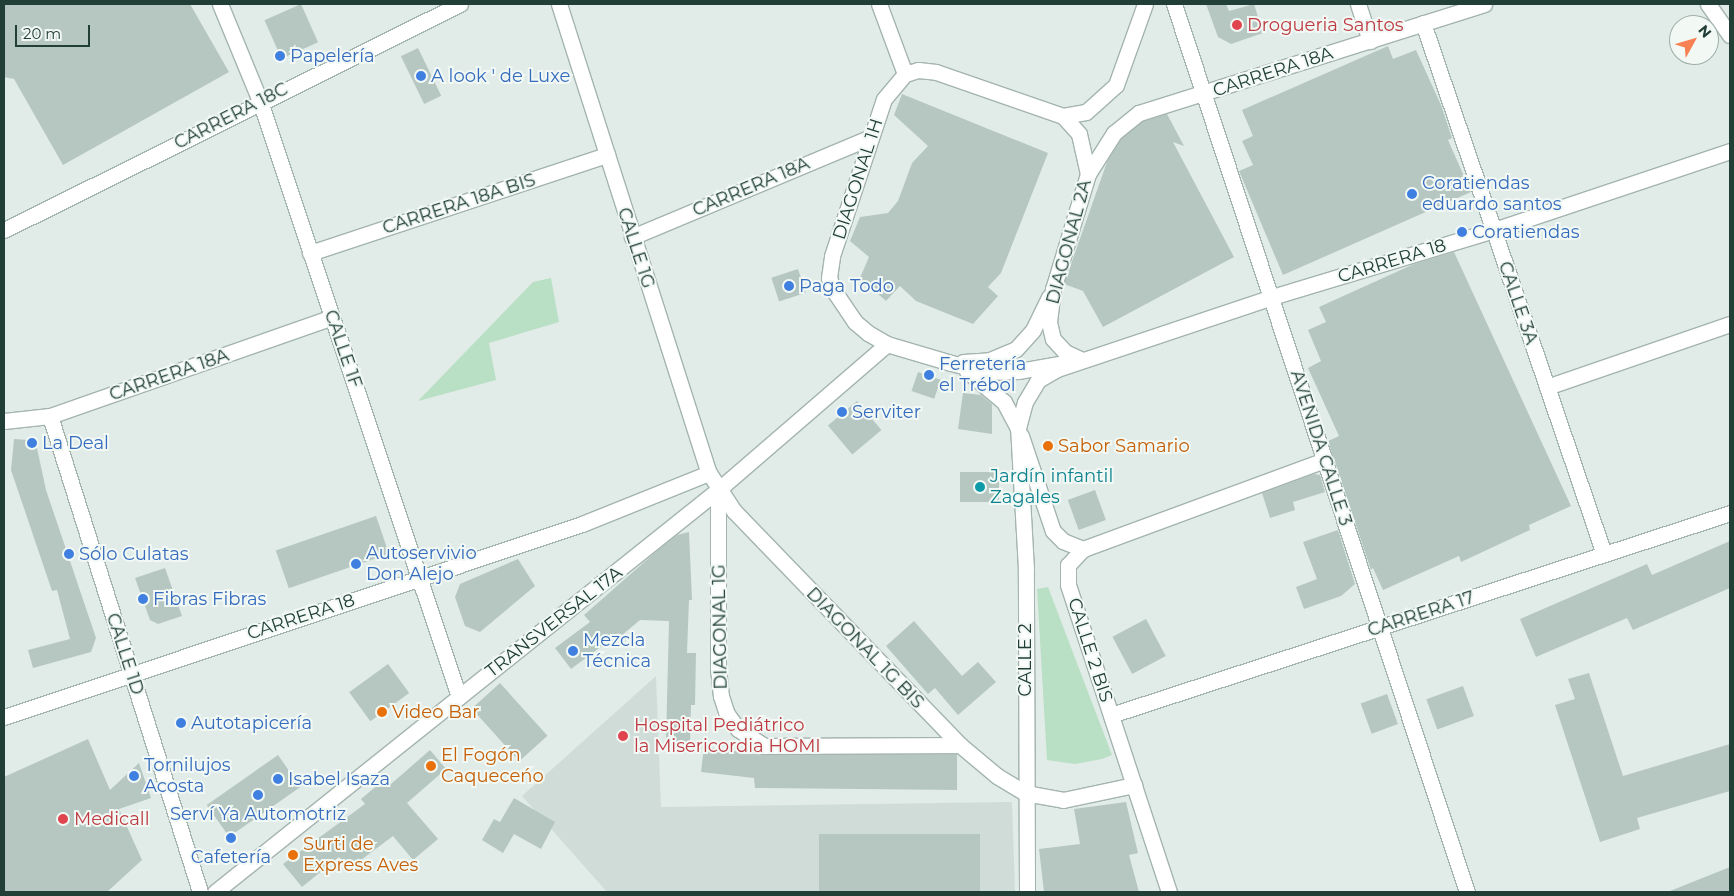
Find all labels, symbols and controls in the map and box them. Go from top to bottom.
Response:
place label: Drogueria Santos [1247,14,1404,36]
scale bar [18,15,92,47]
north arrow [1669,15,1719,65]
marker: Drogueria Santos [1231,19,1243,31]
text: N [1694,21,1715,41]
text: 20 m [23,24,61,43]
street label: CARRERA 18A [1210,42,1336,102]
place label: Papelería [290,45,375,67]
marker: Papelería [274,50,286,62]
place label: A look ' de Luxe [431,65,570,87]
marker: A look ' de Luxe [415,70,427,82]
street label: CARRERA 18C [170,78,292,154]
street label: DIAGONAL 1H [828,116,888,242]
street label: CARRERA 18A [689,153,813,221]
street label: CARRERA 18A BIS [380,169,538,239]
place label: Coratiendas eduardo santos [1422,173,1562,215]
street label: DIAGONAL 2A [1042,177,1096,307]
marker: Coratiendas eduardo santos [1406,188,1418,200]
street label: CALLE 1G [613,205,659,291]
place label: Coratiendas [1472,221,1580,243]
marker: Coratiendas [1456,226,1468,238]
street label: CARRERA 18 [1335,234,1449,288]
street label: CALLE 3A [1494,259,1542,347]
place label: Paga Todo [799,275,894,297]
marker: Paga Todo [783,280,795,292]
street label: CALLE 1F [320,307,366,391]
street label: CARRERA 18A [106,344,232,406]
place label: Ferretería el Trébol [939,354,1026,396]
street label: AVENIDA CALLE 3 [1286,367,1356,529]
marker: Ferretería el Trébol [923,369,935,381]
place label: Serviter [852,401,921,423]
marker: Serviter [836,406,848,418]
place label: La Deal [42,432,109,454]
place label: Sabor Samario [1058,435,1190,457]
marker: La Deal [26,437,38,449]
marker: Sabor Samario [1042,440,1054,452]
place label: Jardín infantil Zagales [990,466,1113,508]
marker: Jardín infantil Zagales [974,481,986,493]
place label: Sólo Culatas [79,543,189,565]
place label: Autoservivio Don Alejo [366,543,477,586]
marker: Sólo Culatas [63,548,75,560]
marker: Autoservivio Don Alejo [350,558,362,570]
street label: TRANSVERSAL 17A [481,562,627,682]
street label: DIAGONAL 1G [708,564,732,690]
street label: DIAGONAL 1G BIS [802,583,928,713]
street label: CARRERA 17 [1365,587,1477,641]
place label: Fibras Fibras [153,588,266,610]
street label: CARRERA 18 [244,589,358,645]
marker: Fibras Fibras [137,593,149,605]
street label: CALLE 2 BIS [1063,595,1117,705]
street label: CALLE 1D [102,610,148,698]
street label: CALLE 2 [1014,623,1036,697]
place label: Mezcla Técnica [583,630,651,672]
marker: Mezcla Técnica [567,645,579,657]
place label: Video Bar [392,701,480,723]
marker: Video Bar [376,706,388,718]
place label: Autotapicería [191,712,312,734]
place label: Hospital Pediátrico la Misericordia HOMI [634,715,821,758]
marker: Autotapicería [175,717,187,729]
marker: Hospital Pediátrico la Misericordia HOMI [616,729,630,743]
place label: El Fogón Caqueceńo [441,745,544,788]
place label: Tornilujos Acosta [144,755,231,798]
marker: El Fogón Caqueceńo [425,760,437,772]
place label: Isabel Isaza [288,768,390,790]
marker: Tornilujos Acosta [128,770,140,782]
marker: Isabel Isaza [272,773,284,785]
marker: Serví Ya Automotriz [252,789,264,801]
place label: Serví Ya Automotriz [170,803,346,825]
place label: Medicall [74,808,150,830]
marker: Medicall [56,812,70,826]
marker: Cafetería [225,832,237,844]
place label: Surti de Express Aves [303,834,418,876]
place label: Cafetería [191,846,271,868]
marker: Surti de Express Aves [287,849,299,861]

